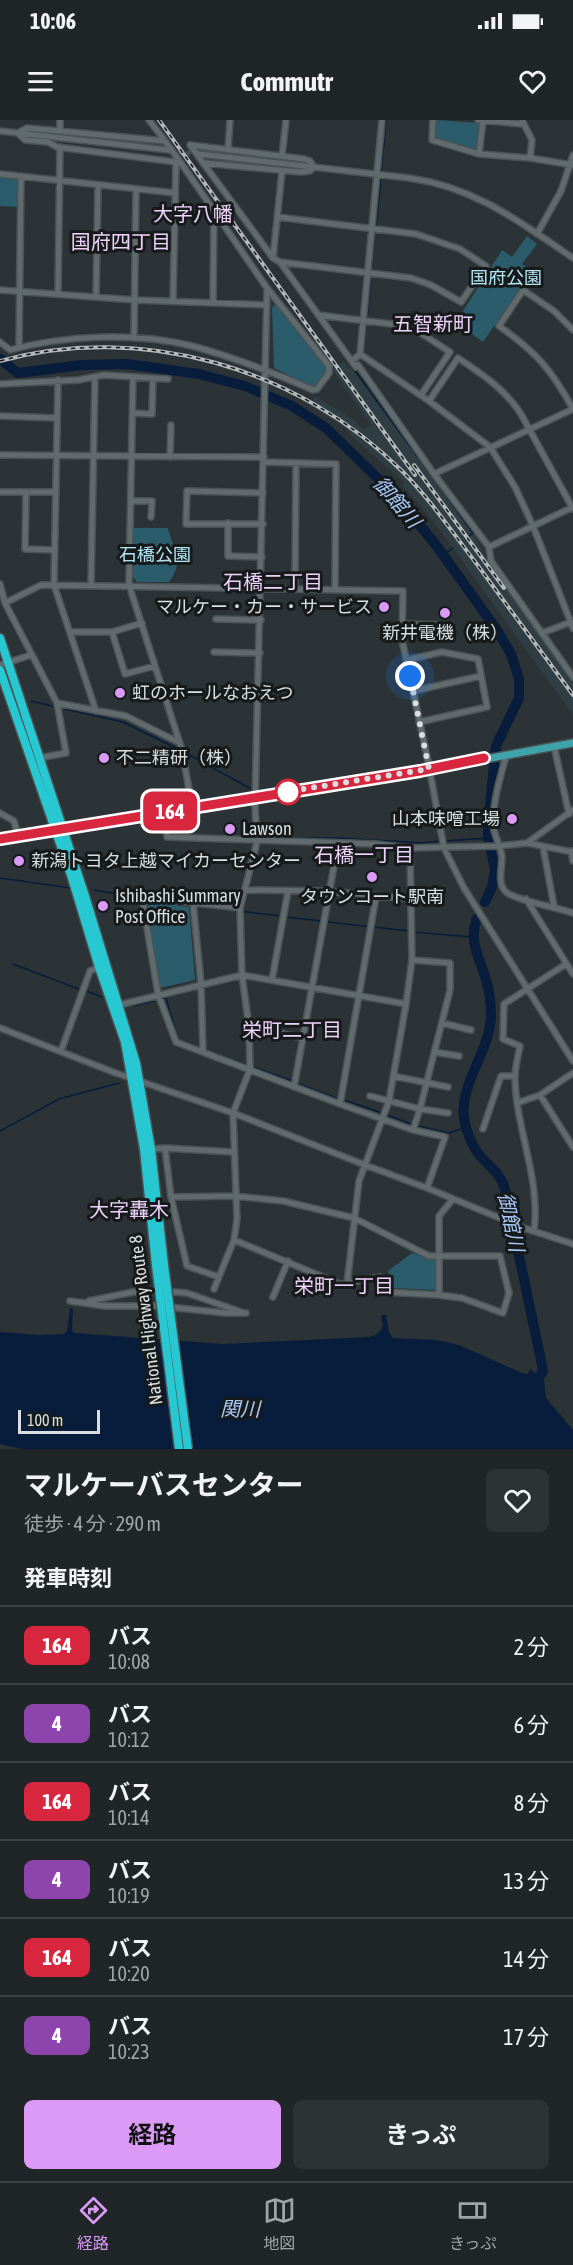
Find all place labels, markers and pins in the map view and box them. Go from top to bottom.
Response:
place label: マルケー・カー・サービス [156,596,372,617]
marker: マルケー・カー・サービス [377,600,391,614]
marker: 新井電機（株） [438,606,452,620]
place label: 新井電機（株） [382,622,508,643]
place label: 虹のホールなおえつ [132,682,293,703]
marker: 虹のホールなおえつ [113,686,127,700]
place label: 不二精研（株） [116,747,242,768]
marker: 不二精研（株） [97,751,111,765]
unlabelled marker [275,779,301,805]
place label: 山本味噌工場 [392,808,500,829]
marker: 山本味噌工場 [505,812,519,826]
place label: Lawson [242,818,292,839]
marker: Lawson [223,822,237,836]
place label: 新潟トヨタ上越マイカーセンター [31,850,301,871]
marker: 新潟トヨタ上越マイカーセンター [12,854,26,868]
marker: タウンコート駅南 [365,870,379,884]
place label: Ishibashi Summary Post Office [115,885,241,927]
place label: タウンコート駅南 [300,886,444,907]
marker: Ishibashi Summary Post Office [96,899,110,913]

